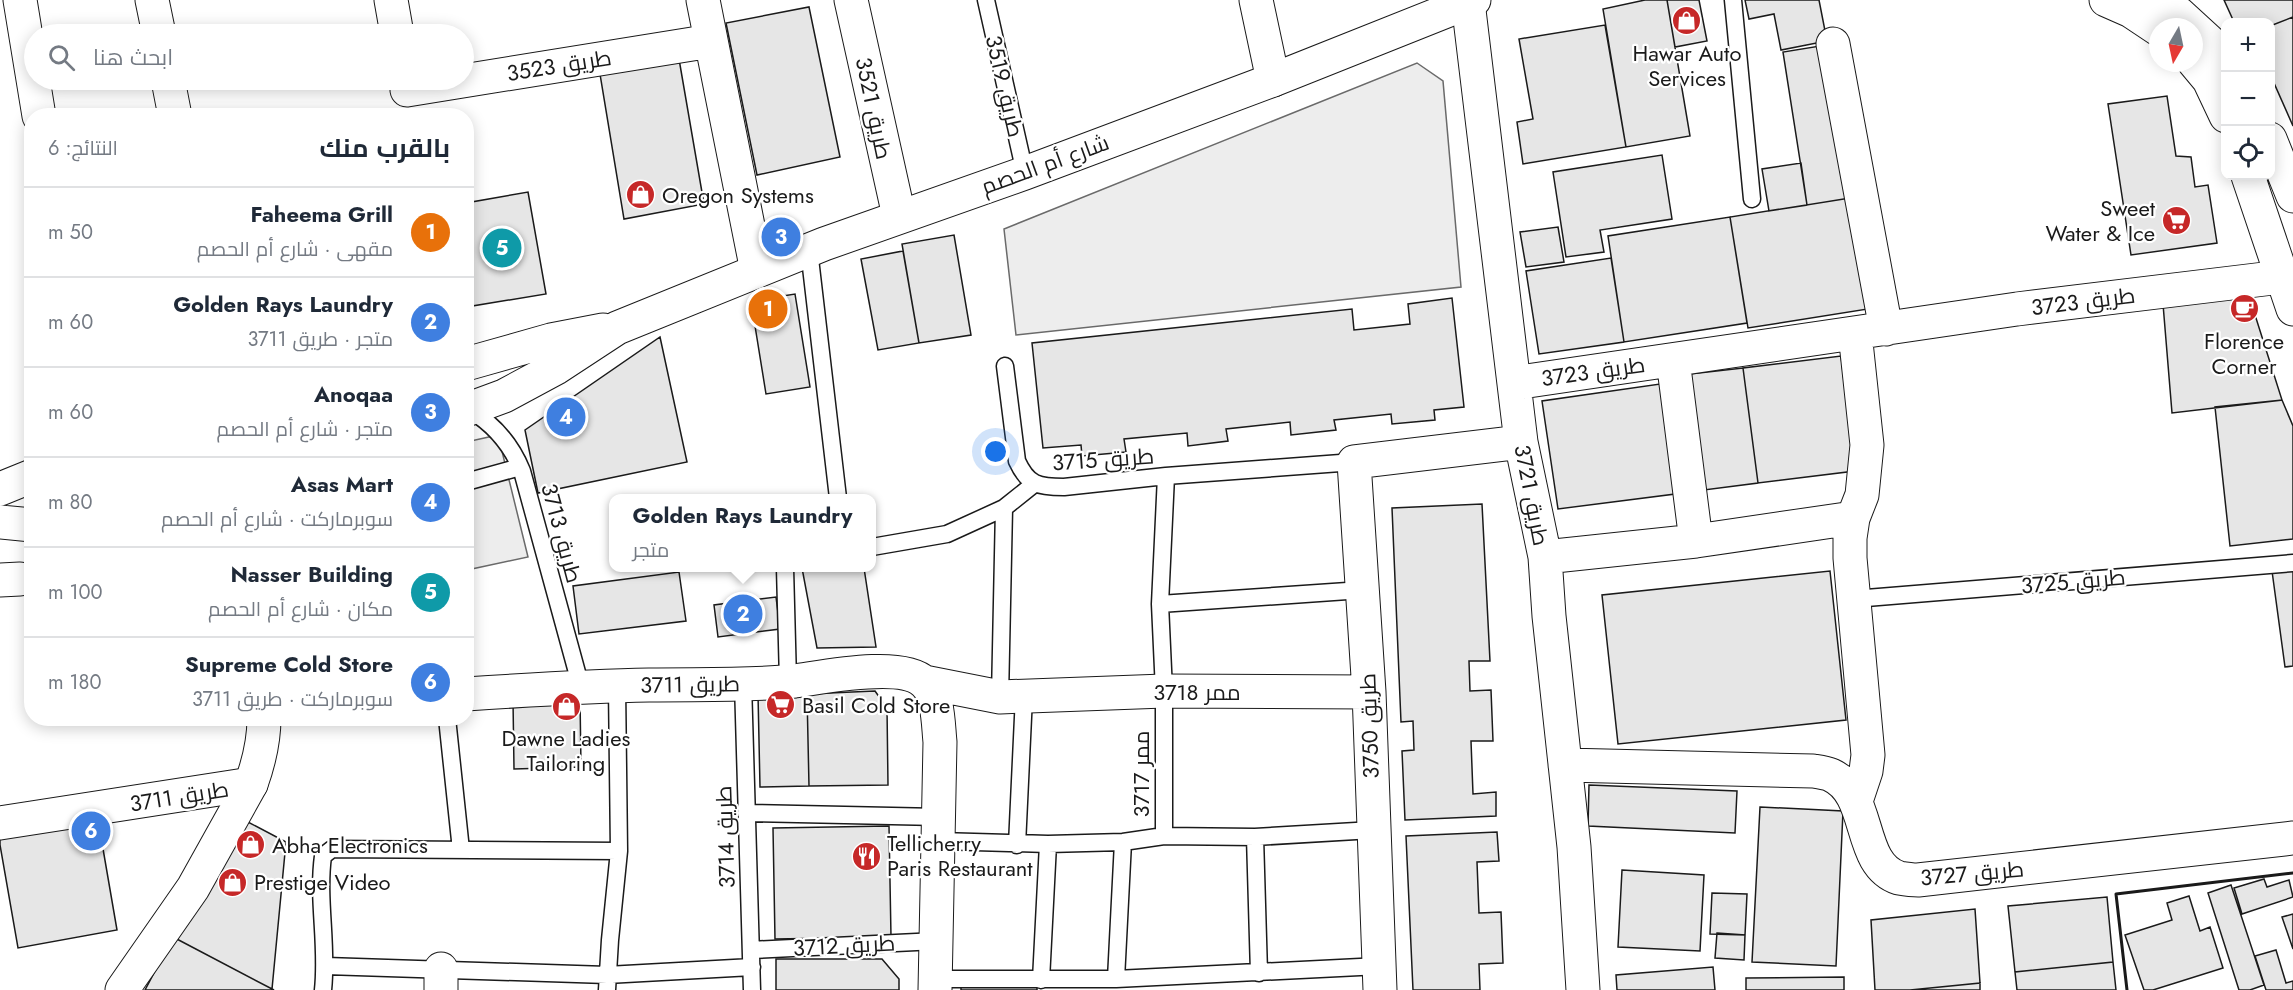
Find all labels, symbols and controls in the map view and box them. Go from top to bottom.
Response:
shop icon: Hawar Auto Services [1671,5,1703,37]
north arrow [2149,18,2203,72]
map controls [2221,18,2275,180]
button: + [2221,18,2275,72]
search box [24,24,474,90]
street label: طريق 3519 [978,32,1032,140]
place label: Hawar Auto Services [1633,37,1741,94]
icon: search [45,41,78,74]
text: ابحث هنا [93,41,173,73]
street label: طريق 3523 [504,41,614,89]
street label: طريق 3521 [848,54,900,162]
button: − [2221,72,2275,126]
street label: شارع أم الحصم [977,126,1113,202]
button: locate [2221,126,2275,180]
text: بالقرب منك [320,129,450,167]
text: النتائج: 6 [48,134,118,163]
shop icon: Oregon Systems [625,179,657,211]
place label: Oregon Systems [662,179,814,211]
place label: Sweet Water & Ice [2045,192,2156,249]
text: Faheema Grill [251,198,393,230]
supermarket icon: Sweet Water & Ice [2160,205,2192,237]
pin: 3 [762,214,800,260]
text: 50 m [48,218,93,247]
text: 1 [425,218,436,247]
pin: 5 [482,226,522,270]
text: مقهى · شارع أم الحصم [197,235,393,264]
street label: طريق 3723 [2029,279,2137,323]
pin: 1 [748,286,788,332]
text: Golden Rays Laundry [173,288,393,320]
cafe icon: Florence Corner [2228,293,2260,325]
text: 60 m [48,308,93,337]
text: 2 [424,308,437,337]
text: متجر · طريق 3711 [247,325,393,354]
place label: Florence Corner [2204,325,2284,382]
street label: طريق 3723 [1539,348,1647,394]
text: Anoqaa [314,378,393,410]
pin: 4 [546,394,586,440]
text: 60 m [48,398,93,427]
text: 3 [424,398,437,427]
text: متجر · شارع أم الحصم [216,415,393,444]
your location [981,437,1010,466]
street label: طريق 3715 [1051,439,1155,479]
street label: طريق 3721 [1507,442,1557,548]
text: Asas Mart [291,468,393,500]
street label: طريق 3713 [533,480,591,586]
text: 80 m [48,488,93,517]
text: 4 [424,488,437,517]
popup [609,494,876,572]
text: Golden Rays Laundry [633,499,852,531]
text: سوبرماركت · شارع أم الحصم [161,505,393,534]
text: متجر [633,536,669,565]
text: Nasser Building [230,558,393,590]
street label: طريق 3725 [2019,560,2127,602]
text: 100 m [48,578,103,607]
text: 5 [424,578,437,607]
pin: 2 [724,592,762,636]
text: مكان · شارع أم الحصم [208,595,393,624]
text: Supreme Cold Store [185,648,393,680]
street label: طريق 3711 [640,667,740,701]
text: 180 m [48,668,102,697]
text: 6 [424,668,437,697]
street label: طريق 3750 [1351,673,1387,779]
street label: ممر 3718 [1153,676,1241,708]
text: سوبرماركت · طريق 3711 [192,685,393,714]
supermarket icon: Basil Cold Store [765,689,797,721]
place label: Basil Cold Store [802,689,950,721]
shop icon: Dawne Ladies Tailoring [550,690,582,722]
place label: Dawne Ladies Tailoring [502,722,631,779]
street label: ممر 3717 [1125,731,1157,817]
street label: طريق 3711 [127,772,231,820]
street label: طريق 3714 [707,785,743,889]
pin: 6 [72,808,110,854]
place label: Tellicherry Paris Restaurant [887,827,1033,884]
shop icon: Abha Electronics [235,829,267,861]
place label: Abha Electronics [272,829,428,861]
restaurant icon: Tellicherry Paris Restaurant [850,840,882,872]
street label: طريق 3727 [1919,853,2025,893]
shop icon: Prestige Video [217,866,249,898]
place label: Prestige Video [254,866,391,898]
street label: طريق 3712 [792,926,896,964]

